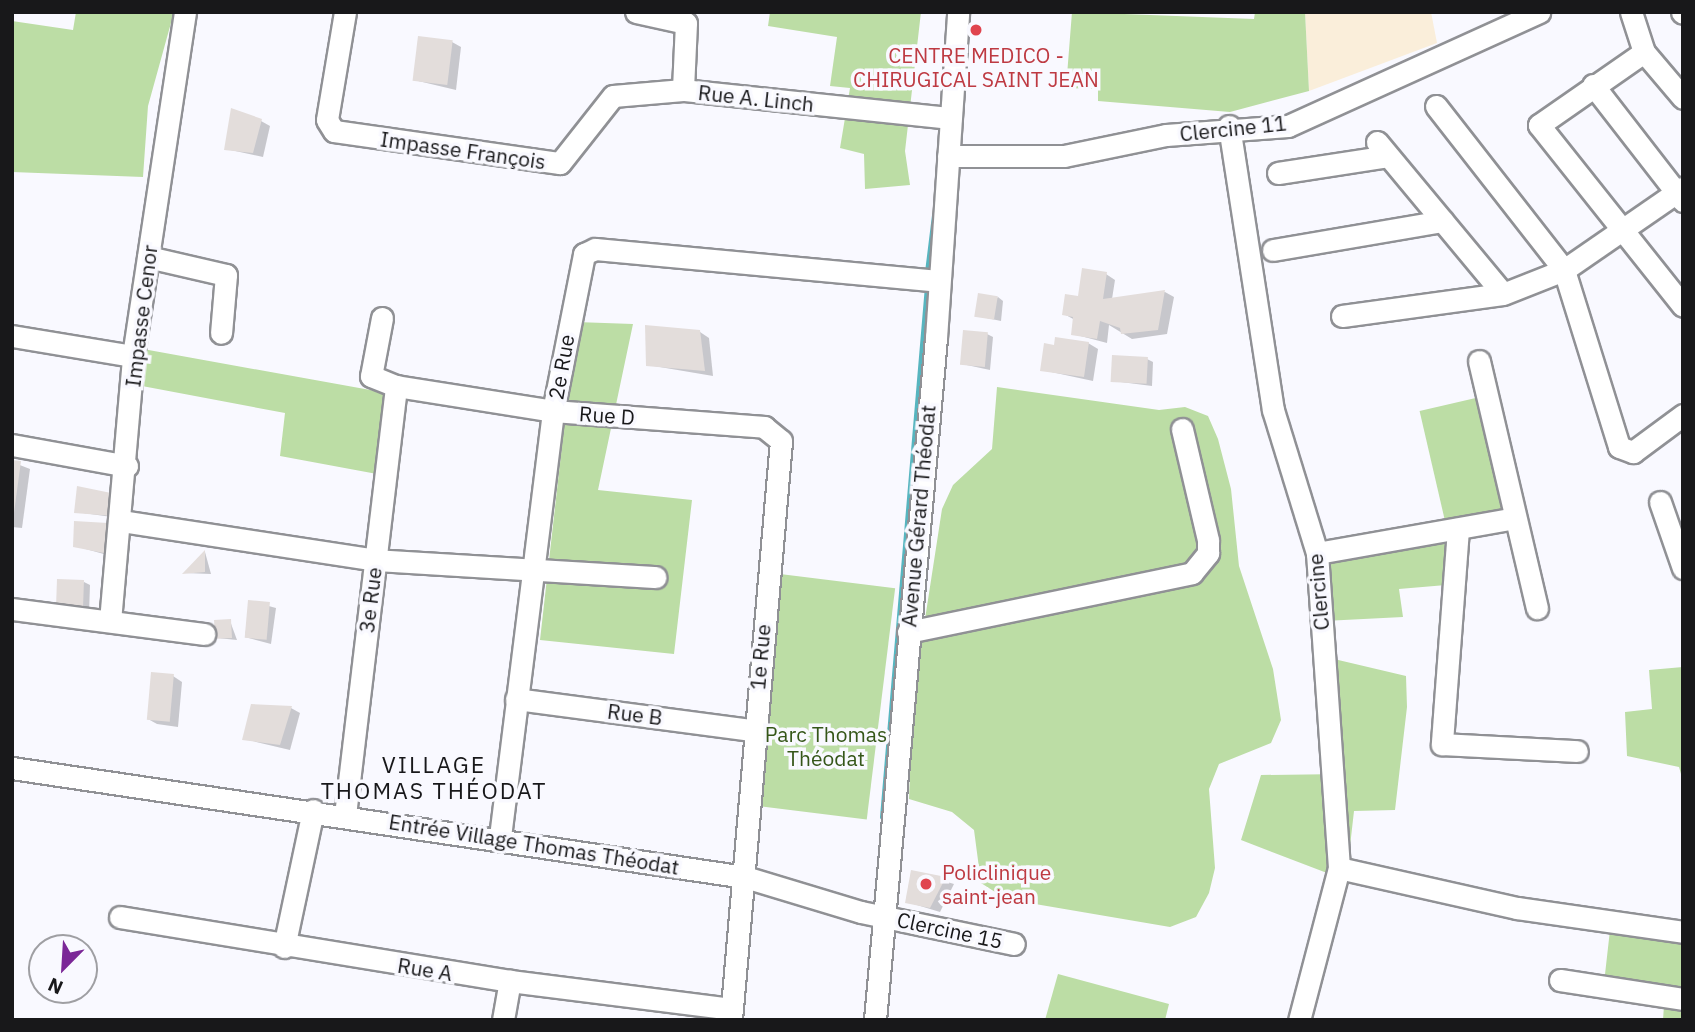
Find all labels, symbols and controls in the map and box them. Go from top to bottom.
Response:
marker: CENTRE MEDICO - CHIRUGICAL SAINT JEAN [966,20,986,40]
place label: CENTRE MEDICO - CHIRUGICAL SAINT JEAN [853,42,1099,92]
street label: Rue A. Linch [697,79,815,117]
street label: Clercine 11 [1178,110,1288,146]
street label: Impasse François [379,126,547,174]
street label: Impasse Cenor [120,244,162,388]
street label: 2e Rue [543,332,579,402]
street label: Rue D [578,400,636,430]
street label: Avenue Gérard Théodat [896,404,940,628]
street label: Clercine [1302,552,1334,632]
street label: 3e Rue [353,566,387,634]
street label: 1e Rue [745,623,775,691]
street label: Rue B [606,698,664,730]
park label: Parc Thomas Théodat [765,721,887,771]
district label: VILLAGE THOMAS THÉODAT [322,750,546,804]
street label: Entrée Village Thomas Théodat [387,809,681,879]
place label: Policlinique saint-jean [942,859,1051,909]
marker: Policlinique saint-jean [916,874,936,894]
street label: Clercine 15 [895,907,1005,953]
north arrow [28,934,98,1004]
street label: Rue A [396,952,454,986]
text: N [44,973,66,1000]

